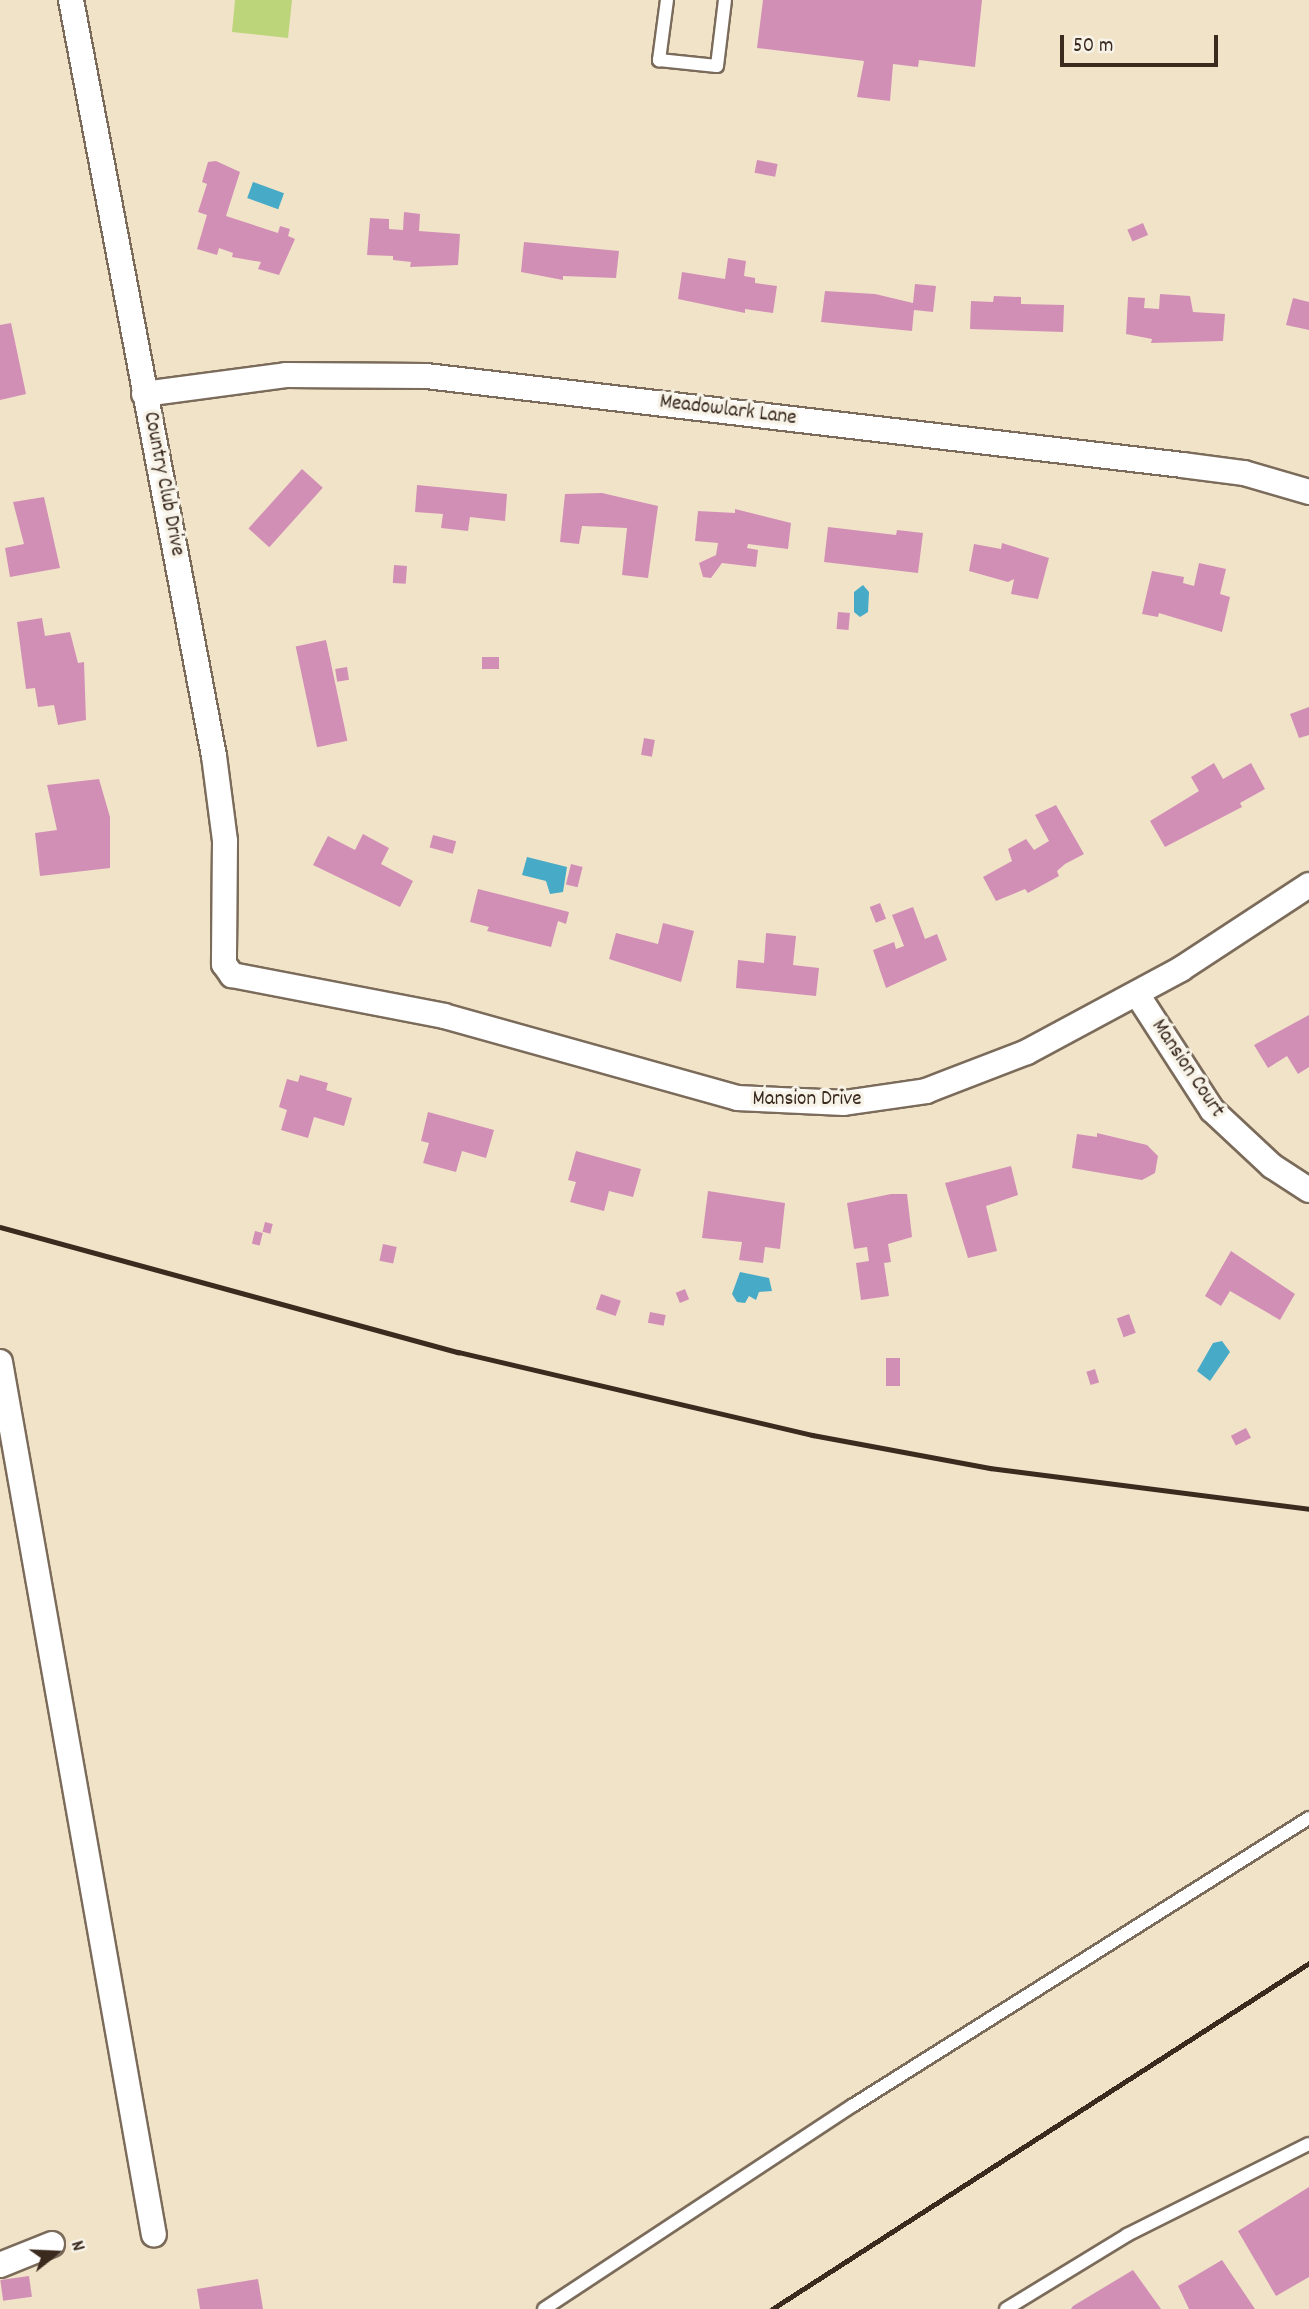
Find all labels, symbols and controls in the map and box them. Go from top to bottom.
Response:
scale bar [1064,21,1222,65]
text: 50 m [1073,32,1113,62]
street label: Meadowlark Lane [658,390,798,432]
street label: Country Club Drive [137,410,189,558]
street label: Mansion Court [1145,1015,1229,1123]
street label: Mansion Drive [753,1087,861,1113]
north arrow [21,2218,91,2288]
text: N [62,2238,91,2255]

